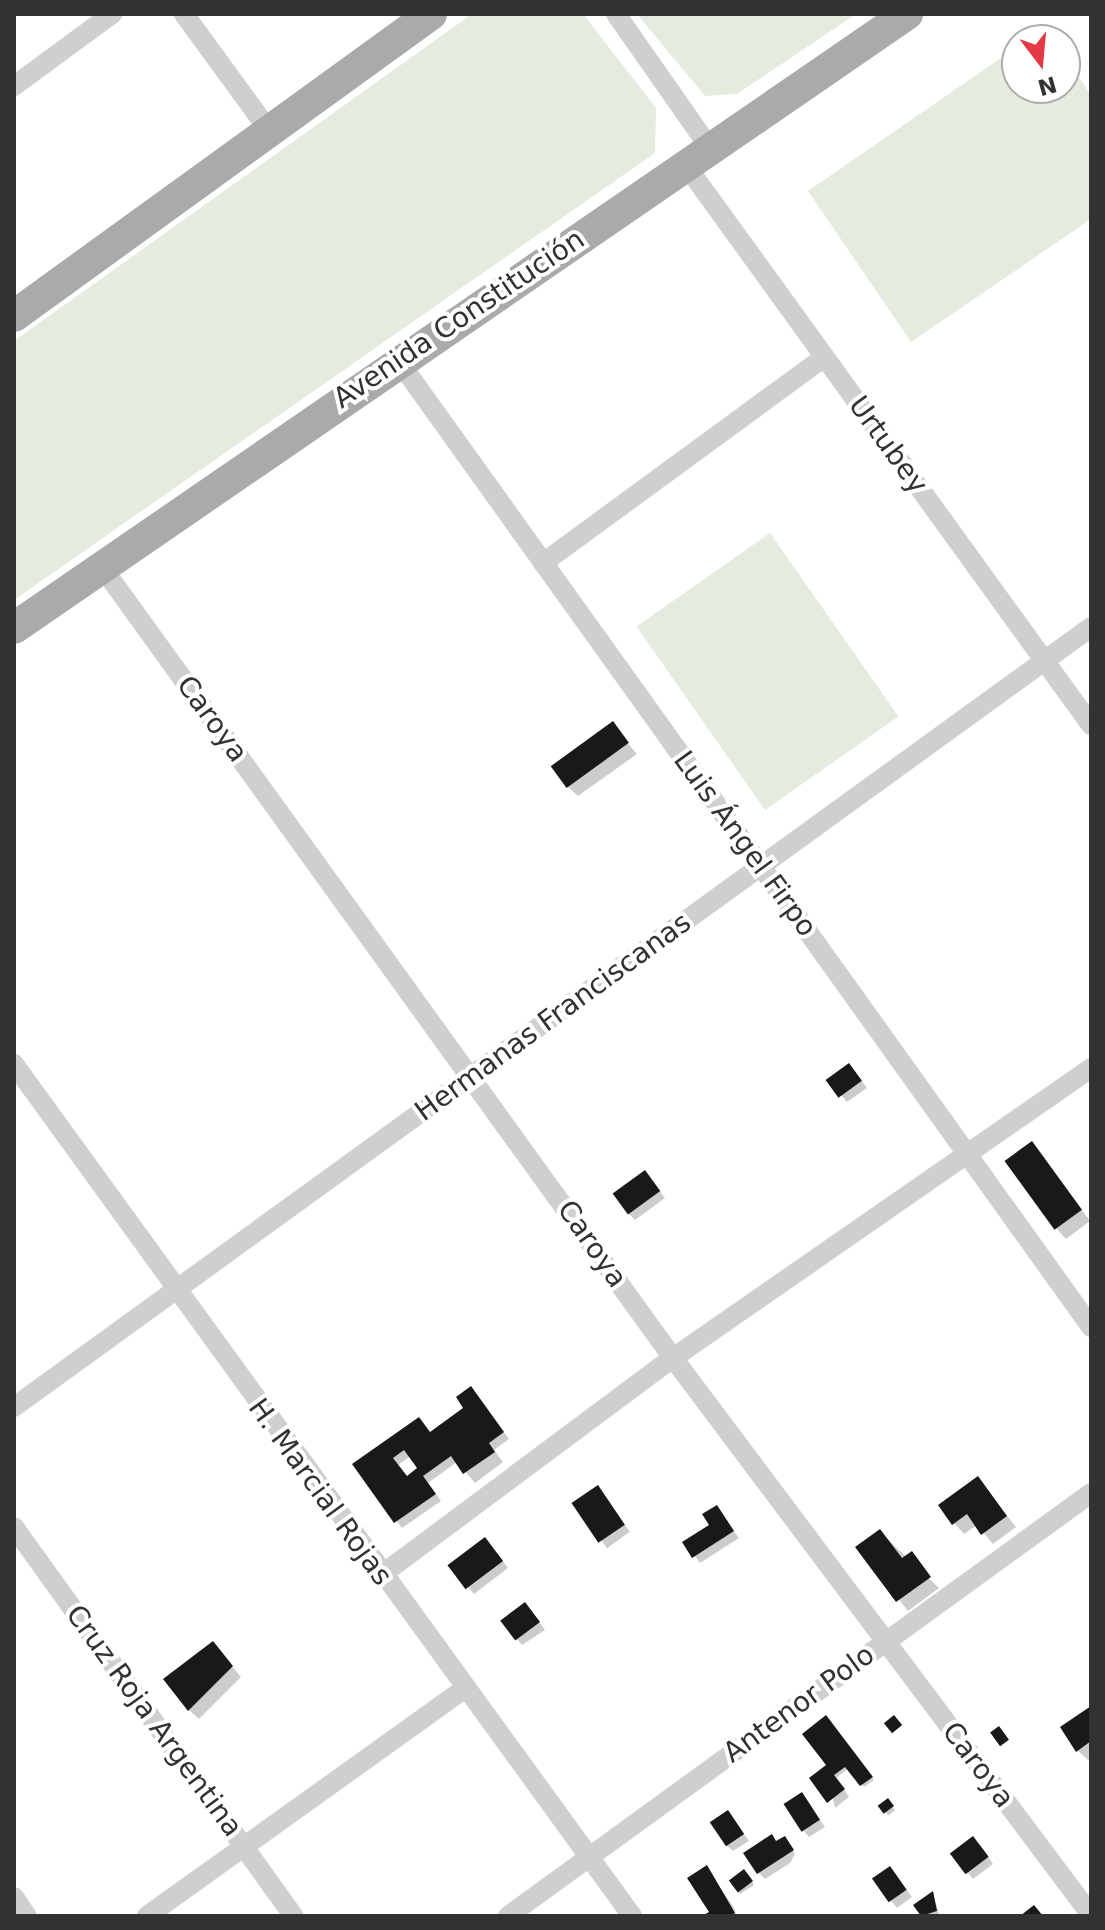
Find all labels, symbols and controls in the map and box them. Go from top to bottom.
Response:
north arrow [1001,24,1081,104]
text: N [1035,71,1060,100]
street label: Avenida Constitución [327,223,591,415]
street label: Urtubey [841,390,935,500]
street label: Caroya [169,669,255,769]
street label: Luis Ángel Firpo [666,745,824,943]
street label: Hermanas Franciscanas [409,906,697,1128]
street label: Caroya [550,1194,634,1294]
street label: H. Marcial Rojas [241,1392,399,1592]
street label: Cruz Roja Argentina [59,1599,249,1843]
street label: Antenor Polo [717,1638,881,1770]
street label: Caroya [935,1716,1021,1814]

